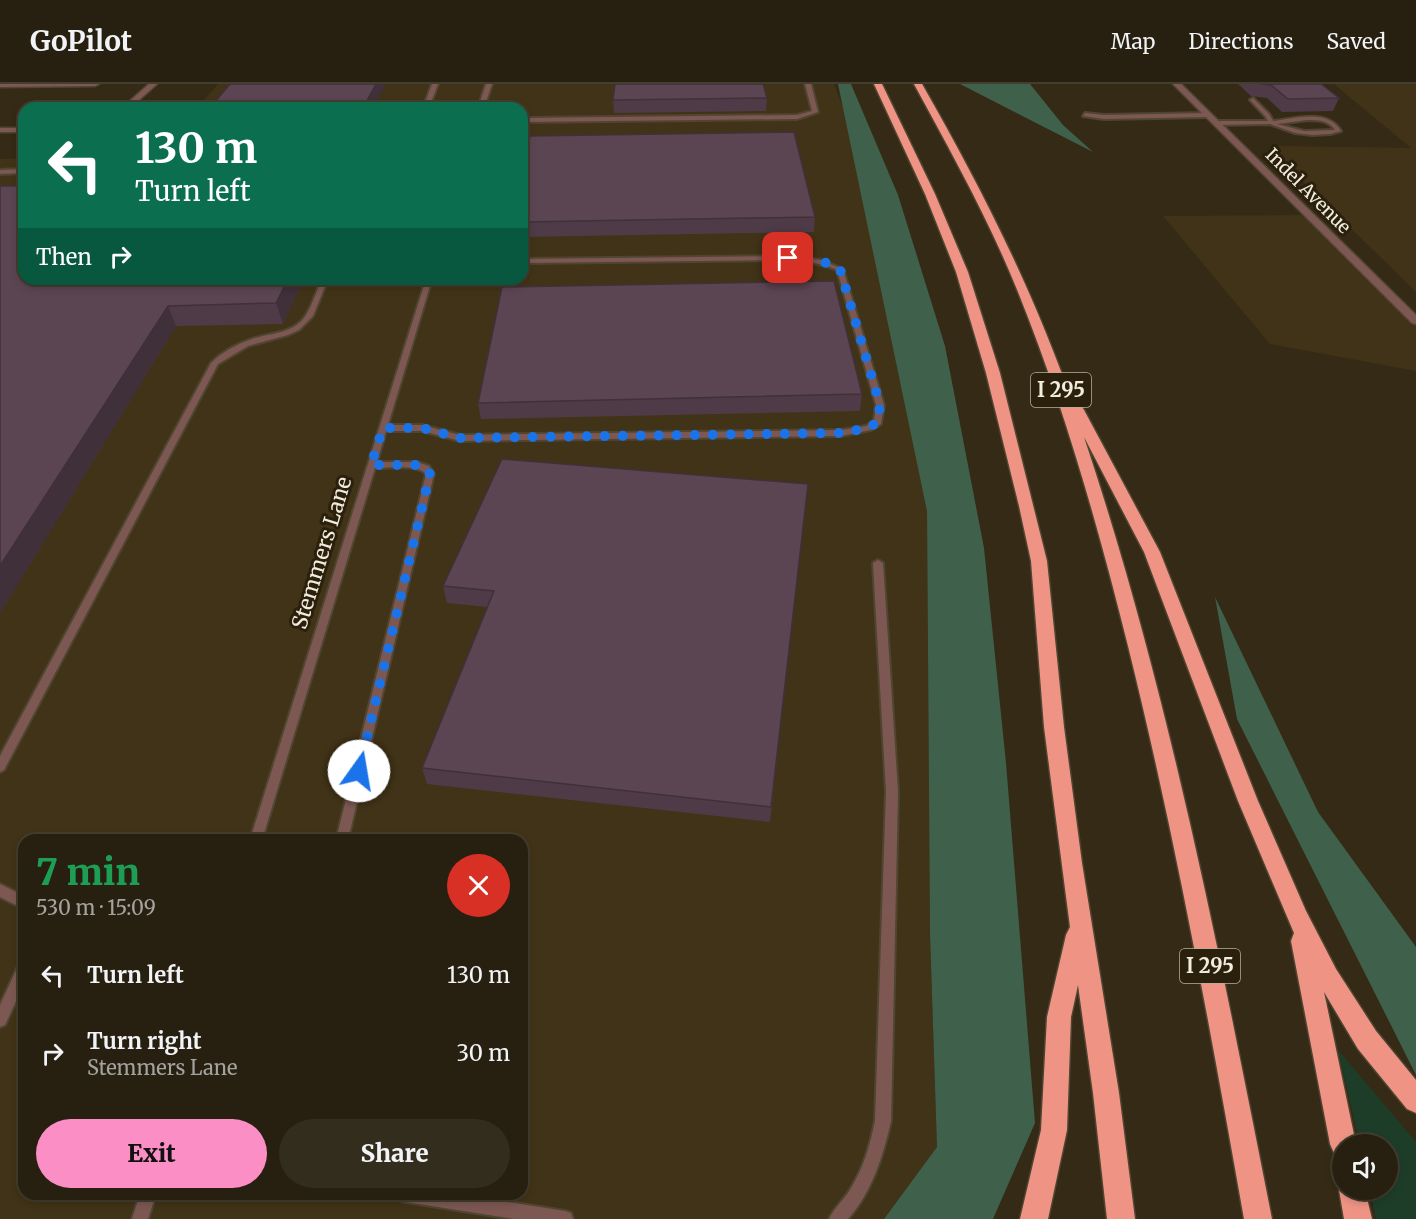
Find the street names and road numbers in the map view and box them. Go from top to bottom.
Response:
street label: Indel Avenue [1261,143,1356,238]
road number: I 295 [1031,373,1091,407]
street label: Stemmers Lane [286,473,358,632]
road number: I 295 [1180,949,1240,983]

